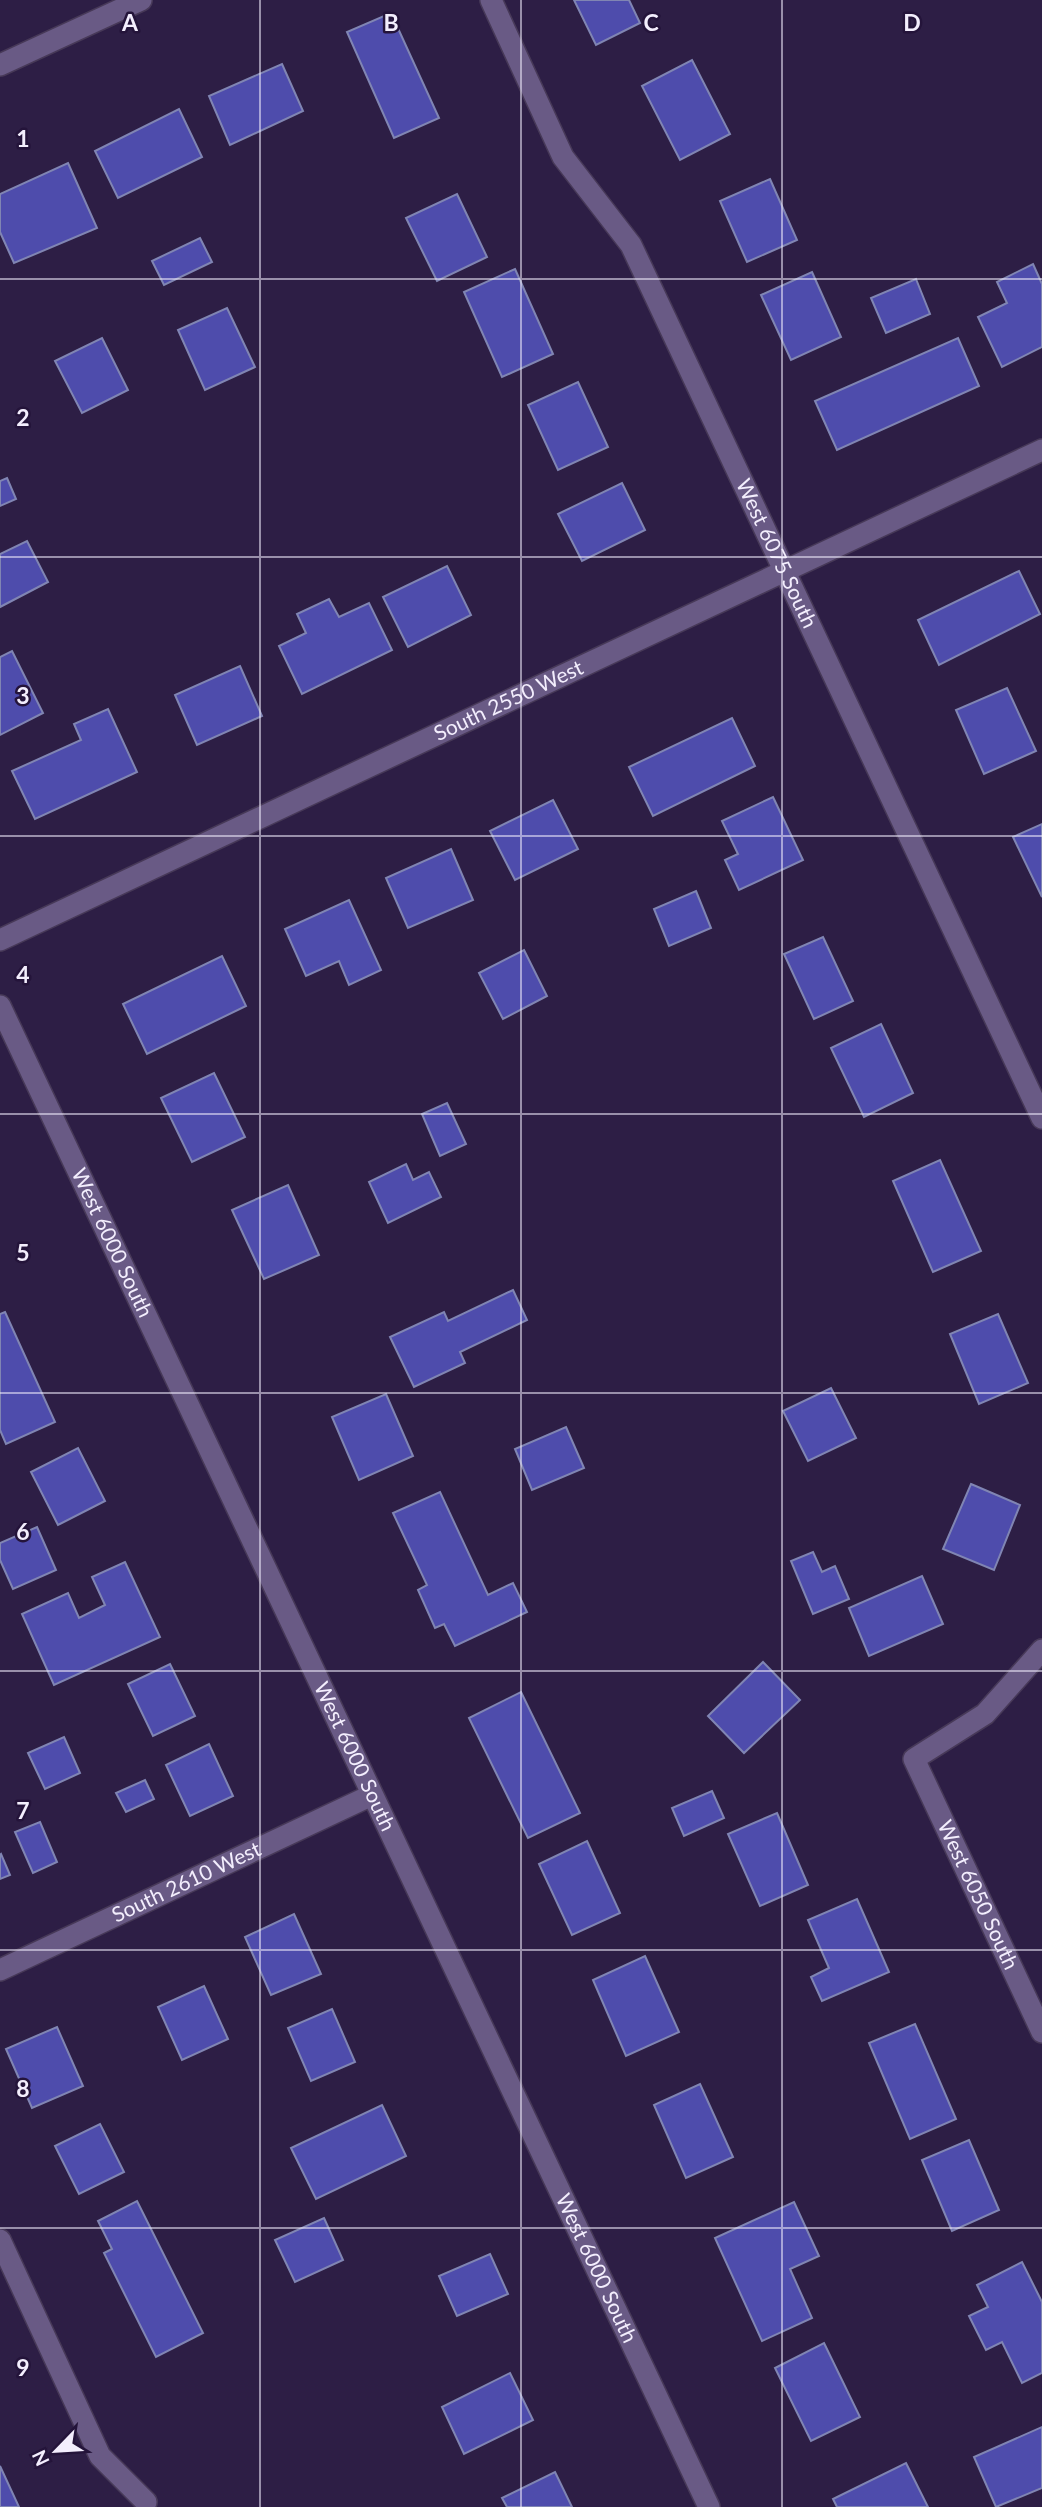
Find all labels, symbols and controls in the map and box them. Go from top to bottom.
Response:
text: A [121,8,139,36]
text: B [383,8,399,36]
text: C [643,8,659,36]
text: D [903,8,921,36]
text: 1 [16,124,30,152]
text: 2 [16,403,30,431]
street label: West 6075 South [732,474,823,632]
street label: South 2550 West [429,654,587,745]
text: 3 [16,681,30,709]
text: 4 [16,960,30,988]
street label: West 6000 South [67,1164,159,1321]
text: 5 [16,1238,30,1266]
text: 6 [16,1517,30,1545]
street label: West 6000 South [310,1677,402,1834]
text: 7 [16,1796,30,1824]
street label: West 6050 South [933,1816,1025,1973]
street label: South 2610 West [107,1835,265,1927]
text: 8 [16,2074,30,2102]
street label: West 6000 South [552,2189,643,2346]
text: 9 [16,2353,30,2381]
north arrow [21,2416,91,2486]
text: N [27,2447,54,2470]

